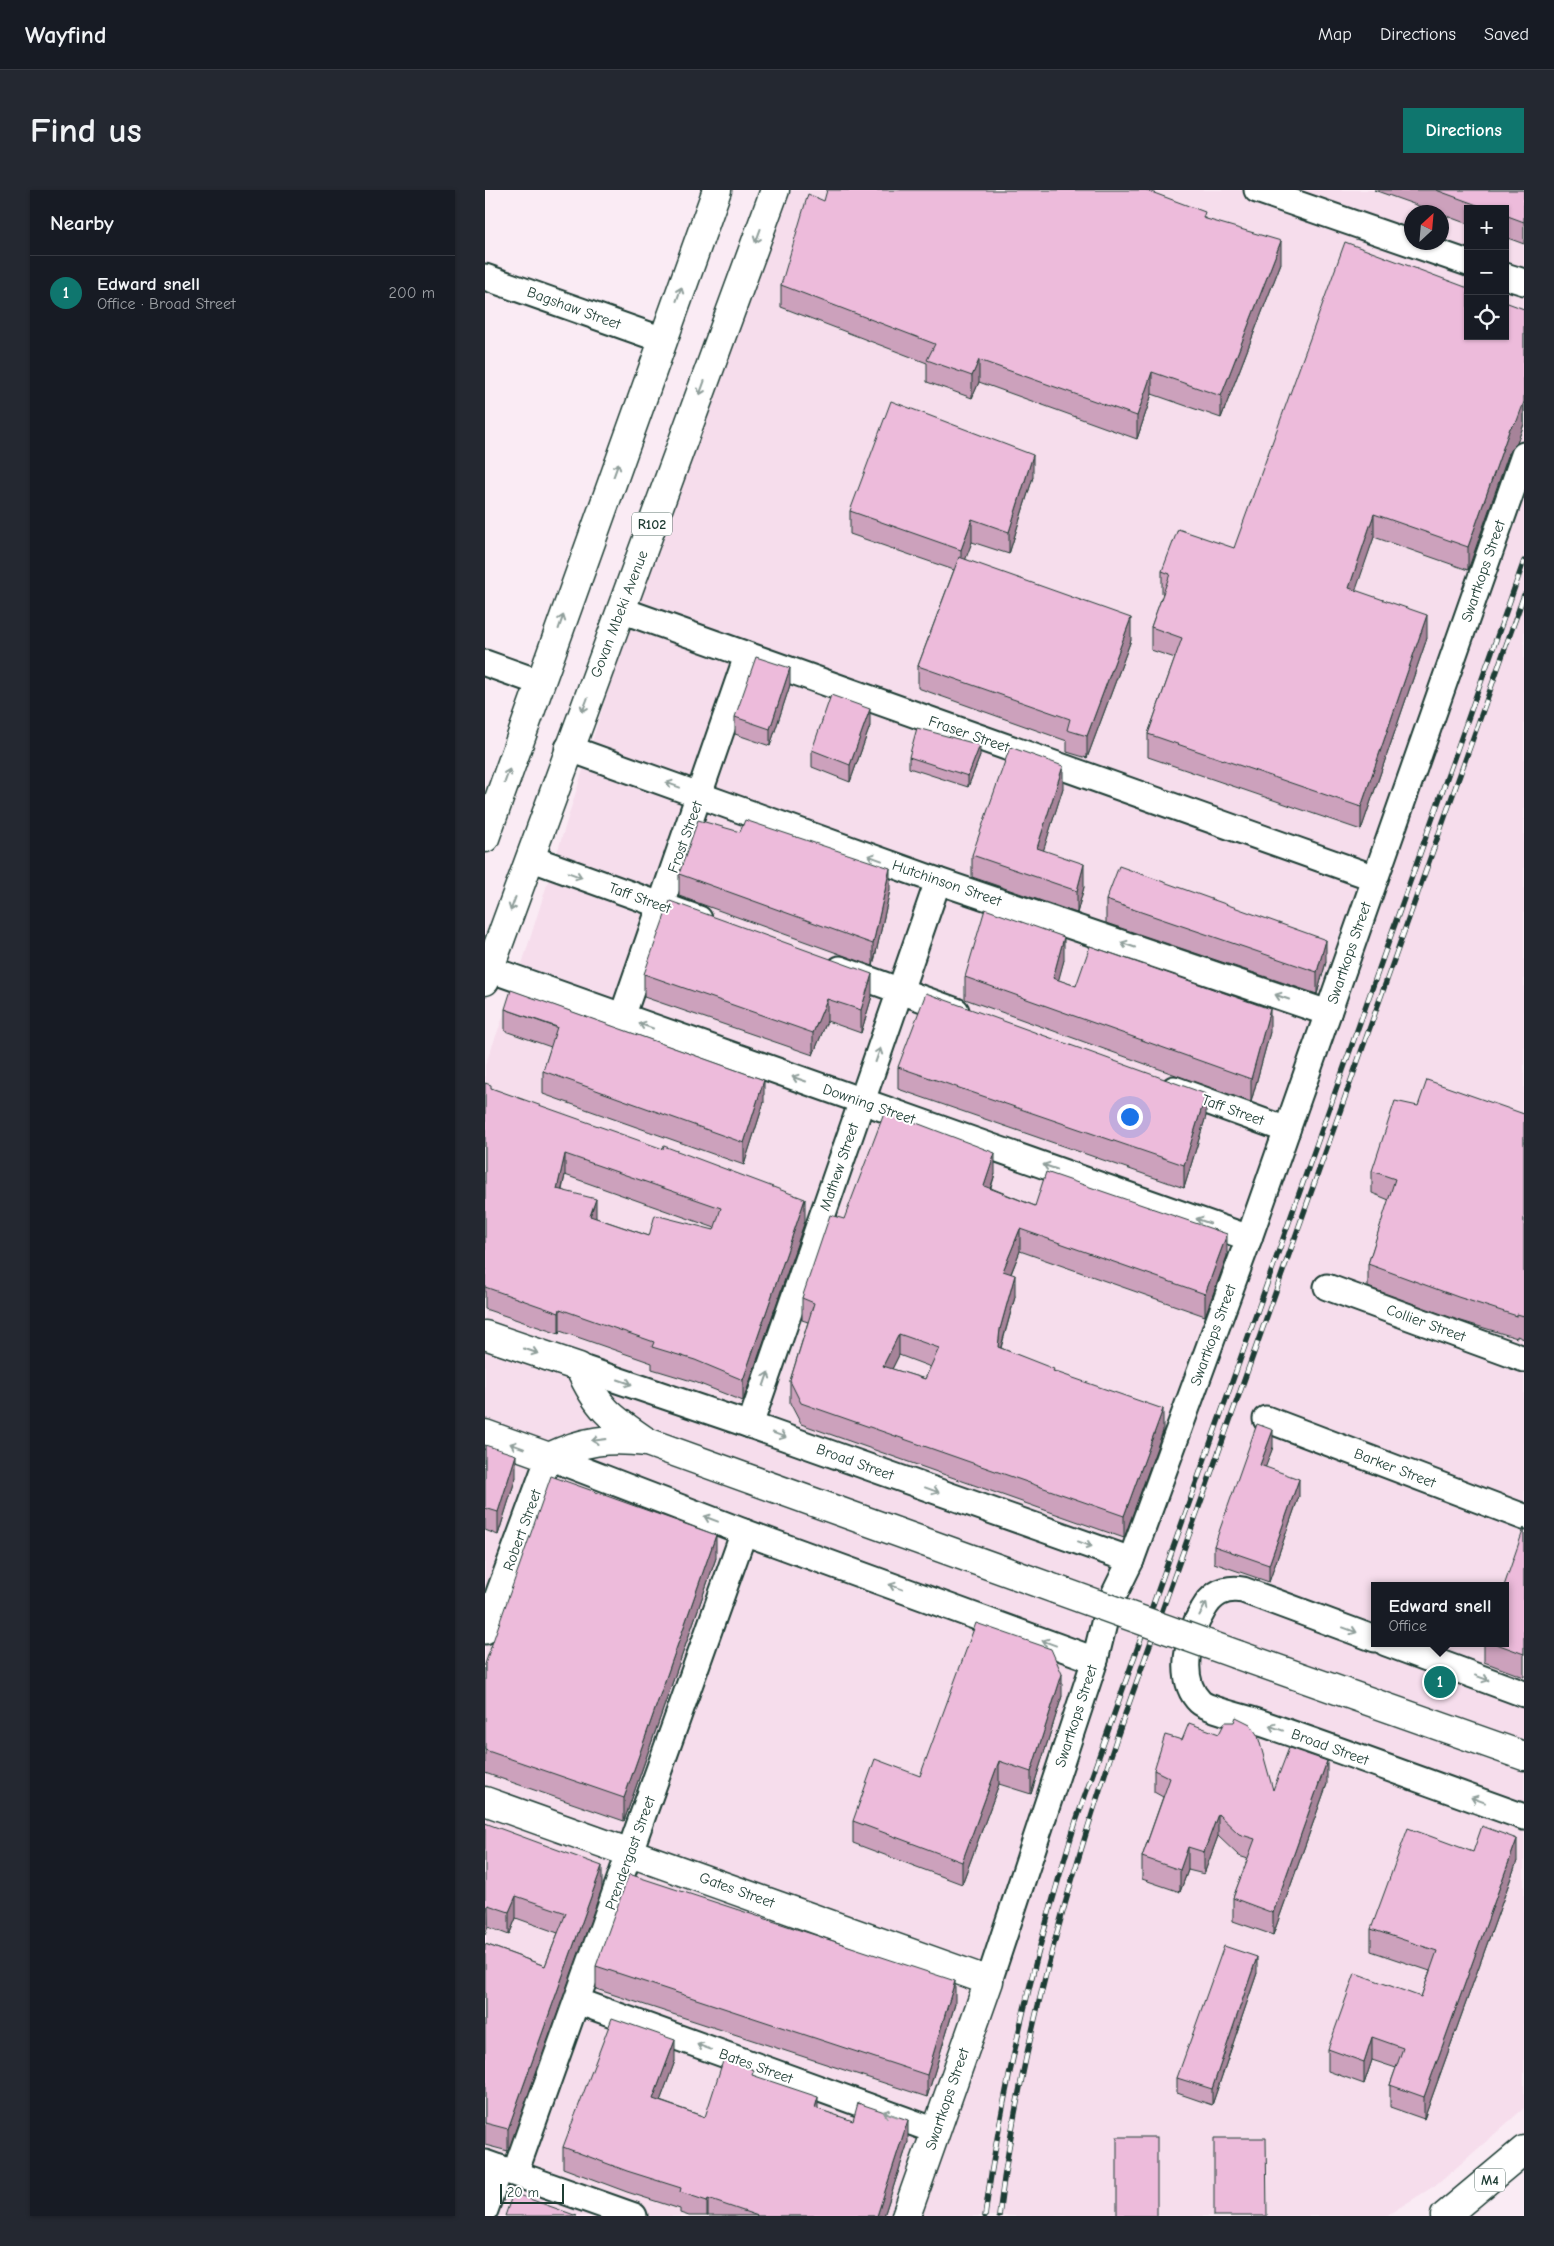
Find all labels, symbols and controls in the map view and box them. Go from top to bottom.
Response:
text: Wayfind [25,21,106,49]
text: Map [1318,24,1352,45]
text: Directions [1380,24,1456,45]
text: Saved [1484,24,1529,45]
button: Directions [1403,108,1524,153]
text: Find us [30,110,142,151]
north arrow [1404,205,1449,250]
map controls [1464,205,1509,340]
button: + [1464,205,1509,250]
text: Nearby [50,211,114,235]
one-way arrow [753,228,762,243]
button: − [1464,250,1509,295]
text: Edward snell [97,273,200,295]
street label: Bagshaw Street [525,283,624,334]
text: 1 [63,284,69,302]
text: 200 m [389,284,435,302]
one-way arrow [675,286,685,302]
text: Office · Broad Street [97,295,236,313]
button: locate [1464,295,1509,340]
one-way arrow [697,380,706,395]
one-way arrow [612,462,621,478]
road number: R102 [632,512,672,536]
street label: Swartkops Street [1457,517,1509,624]
street label: Govan Mbeki Avenue [586,547,652,680]
one-way arrow [557,615,566,631]
one-way arrow [579,697,589,712]
street label: Fraser Street [926,712,1012,756]
one-way arrow [503,768,512,784]
one-way arrow [665,780,681,789]
street label: Frost Street [664,798,707,875]
one-way arrow [868,853,883,862]
street label: Hutchinson Street [890,856,1005,910]
one-way arrow [567,871,583,880]
street label: Taff Street [606,878,674,918]
one-way arrow [508,896,517,911]
street label: Swartkops Street [1323,899,1375,1006]
one-way arrow [1121,940,1136,949]
one-way arrow [1274,992,1290,1001]
one-way arrow [638,1020,654,1030]
one-way arrow [874,1048,883,1063]
one-way arrow [792,1074,808,1083]
street label: Downing Street [820,1080,918,1128]
street label: Taff Street [1199,1090,1267,1130]
your location [1117,1104,1143,1130]
street label: Mathew Street [816,1120,863,1213]
one-way arrow [1042,1162,1058,1172]
one-way arrow [1195,1216,1211,1226]
street label: Swartkops Street [1186,1281,1240,1388]
street label: Collier Street [1384,1300,1469,1346]
one-way arrow [523,1346,539,1356]
one-way arrow [762,1371,771,1387]
one-way arrow [617,1378,633,1388]
one-way arrow [771,1431,786,1440]
one-way arrow [591,1435,607,1445]
one-way arrow [510,1440,525,1450]
street label: Broad Street [814,1440,897,1485]
street label: Barker Street [1352,1444,1439,1492]
one-way arrow [924,1485,940,1495]
street label: Robert Street [499,1486,545,1573]
one-way arrow [704,1514,719,1523]
one-way arrow [1077,1540,1092,1549]
one-way arrow [889,1582,905,1591]
popup [1371,1582,1509,1647]
text: Edward snell [1388,1595,1492,1617]
one-way arrow [1199,1603,1209,1617]
text: Office [1388,1617,1427,1635]
one-way arrow [1342,1626,1357,1635]
one-way arrow [1042,1638,1057,1647]
street label: Swartkops Street [1051,1662,1101,1769]
pin: 1 [1424,1663,1456,1701]
one-way arrow [1473,1674,1489,1683]
one-way arrow [1268,1723,1284,1732]
street label: Broad Street [1289,1725,1372,1770]
street label: Prendergast Street [601,1793,659,1912]
one-way arrow [1471,1795,1486,1804]
street label: Gates Street [697,1868,778,1912]
one-way arrow [697,2042,713,2051]
street label: Bates Street [717,2044,796,2088]
street label: Swartkops Street [921,2045,973,2152]
one-way arrow [883,2109,898,2118]
road number: M4 [1475,2168,1505,2192]
scale bar [500,2181,564,2204]
text: 20 m [507,2184,539,2201]

